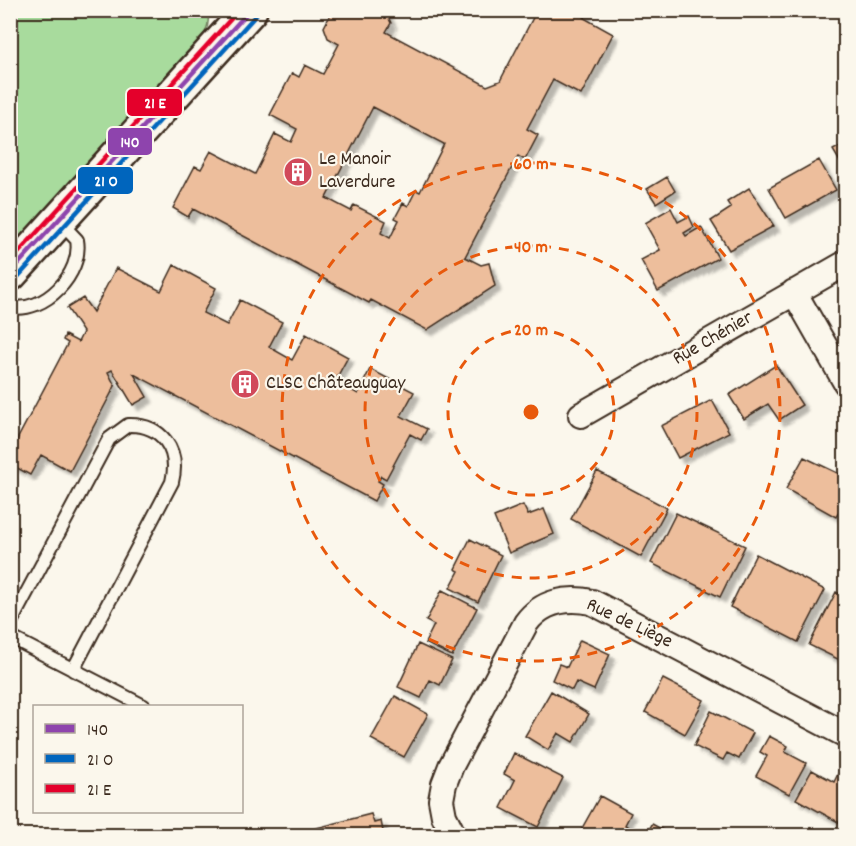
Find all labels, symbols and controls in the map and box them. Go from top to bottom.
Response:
line badge: 21 E [126,88,183,117]
text: 21 E [144,93,166,116]
line badge: 140 [107,127,153,156]
text: 140 [121,132,139,155]
place label: Le Manoir Laverdure [319,146,396,197]
text: 60 m [513,153,549,178]
building icon: Le Manoir Laverdure [282,156,314,188]
line badge: 21 O [77,166,134,195]
text: 21 O [94,171,118,194]
text: 40 m [514,236,548,261]
street label: Rue Chénier [668,304,759,373]
text: 20 m [514,319,548,344]
building icon: CLSC Châteauguay [229,368,261,400]
place label: CLSC Châteauguay [266,370,406,398]
centre of rings [521,402,541,422]
street label: Rue de Liège [581,592,677,656]
legend [33,705,243,813]
text: 140 [87,719,108,744]
text: 21 O [87,749,113,774]
text: 21 E [87,779,111,804]

